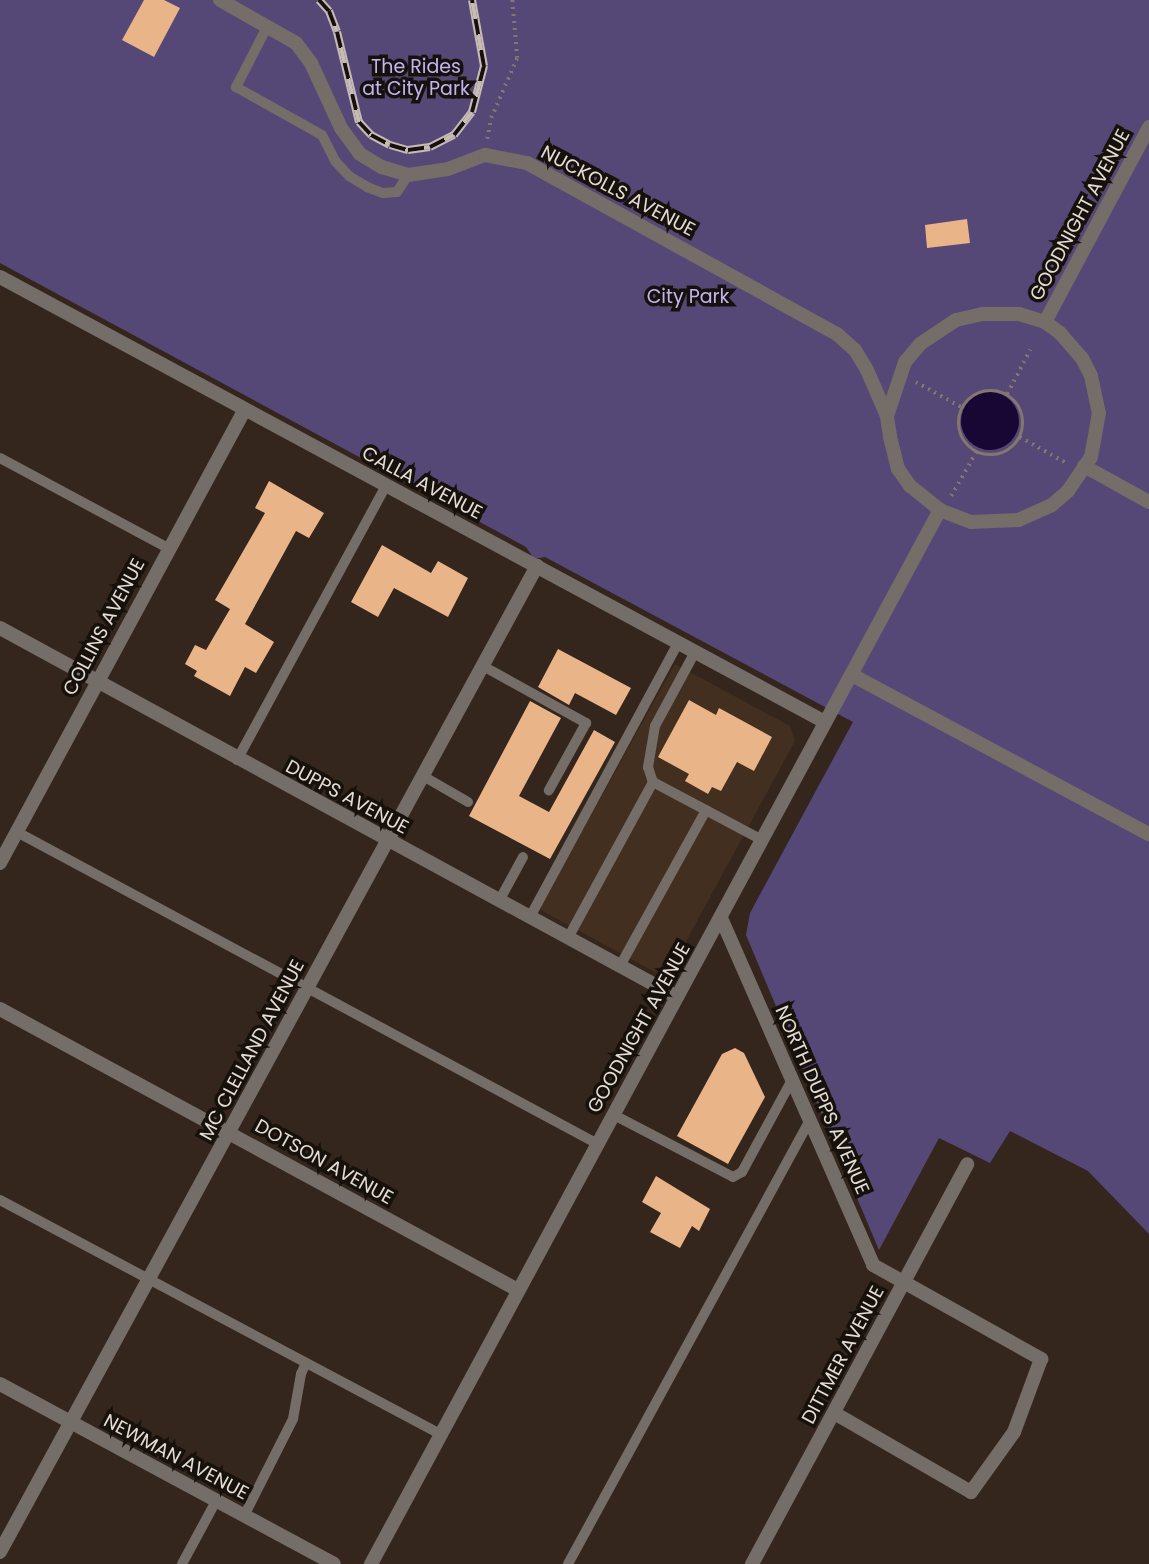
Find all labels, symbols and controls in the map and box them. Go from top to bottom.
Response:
park label: The Rides at City Park [362,56,470,100]
street label: GOODNIGHT AVENUE [1025,125,1135,305]
street label: NUCKOLLS AVENUE [537,141,699,241]
park label: City Park [647,286,729,308]
street label: CALLA AVENUE [358,442,486,524]
street label: COLLINS AVENUE [58,555,150,699]
street label: DUPPS AVENUE [282,755,412,839]
street label: GOODNIGHT AVENUE [583,939,695,1117]
street label: MC CLELLAND AVENUE [195,956,309,1144]
street label: NORTH DUPPS AVENUE [770,1002,874,1198]
street label: DOTSON AVENUE [251,1115,397,1209]
street label: DITTMER AVENUE [797,1282,889,1428]
street label: NEWMAN AVENUE [100,1409,252,1505]

